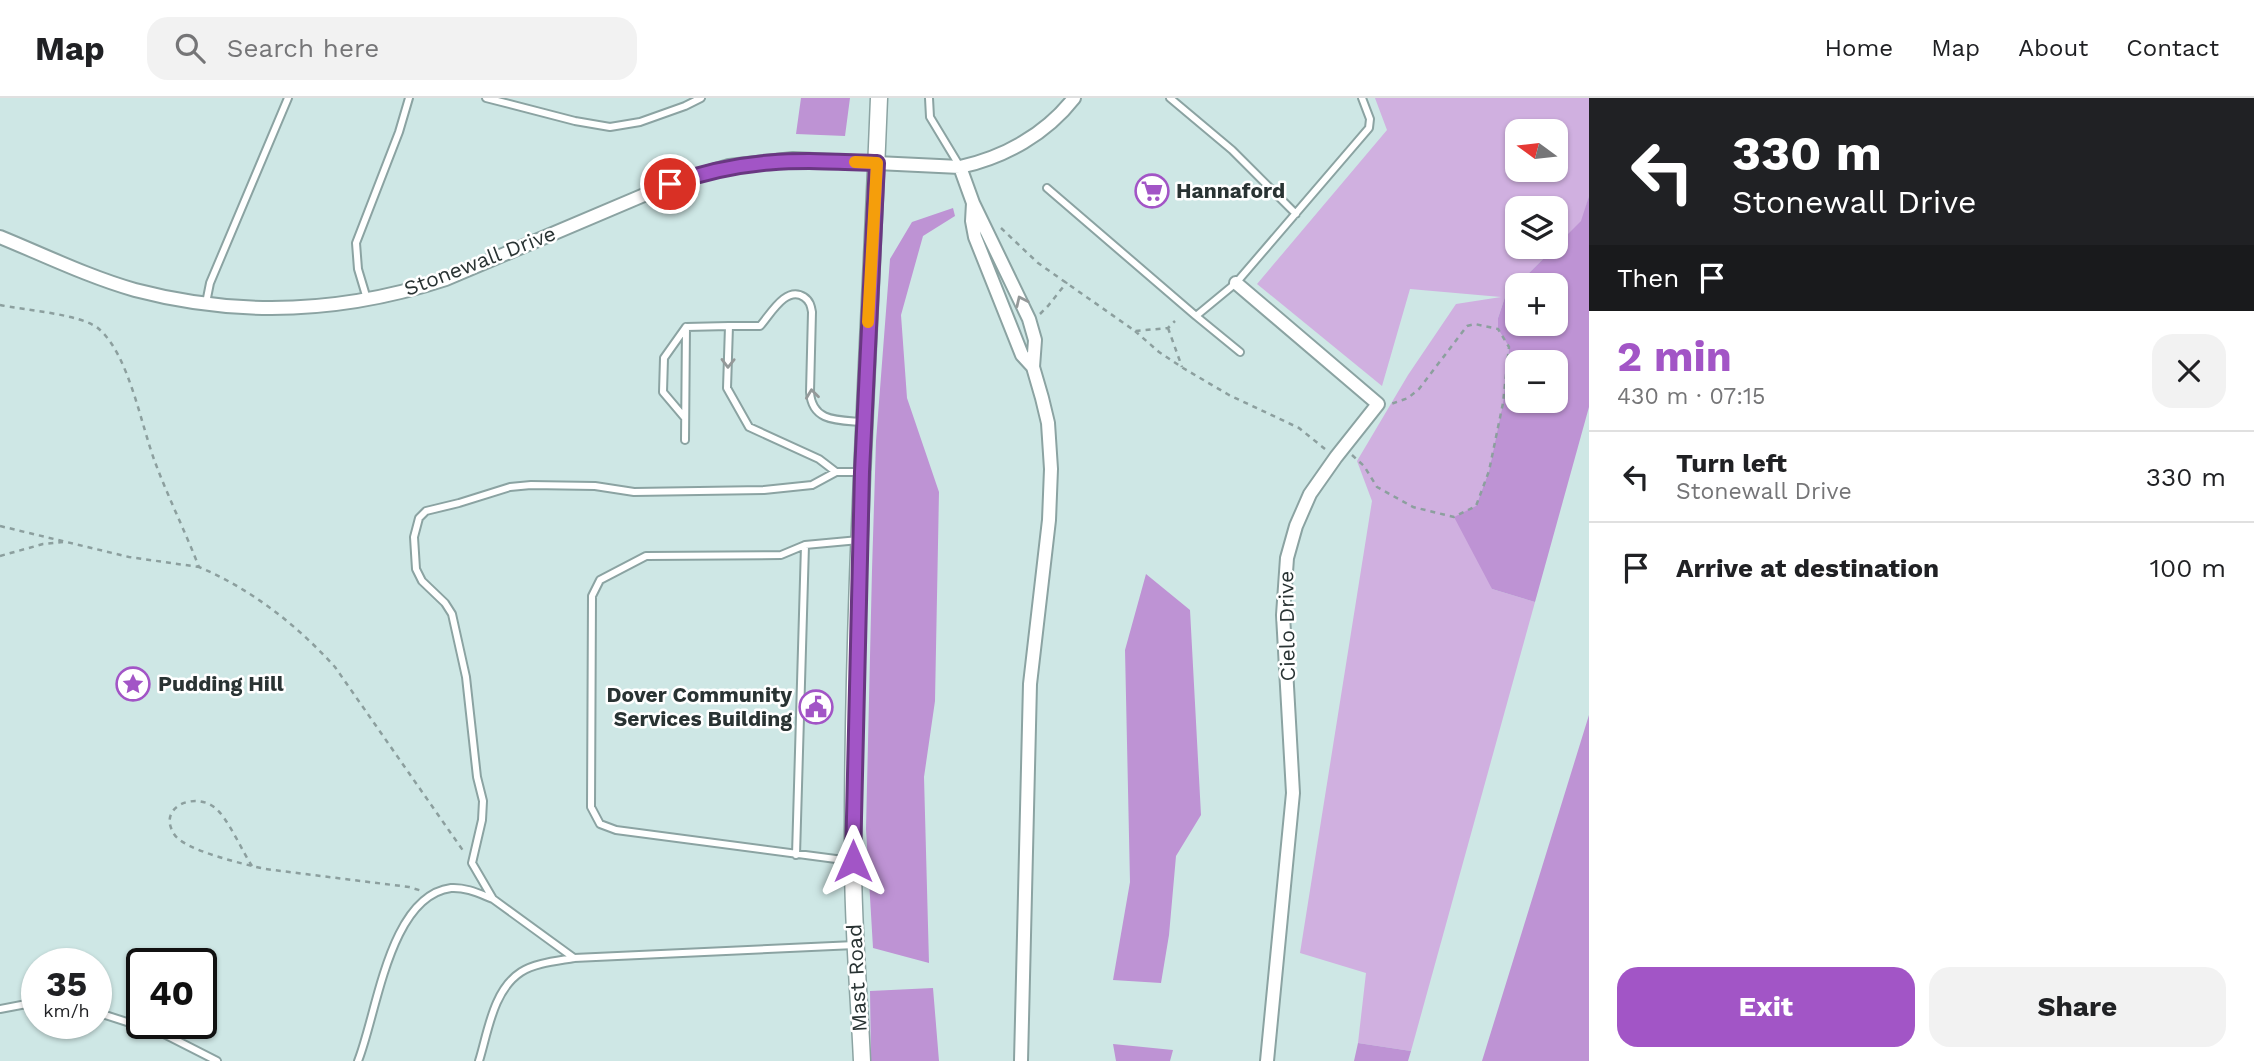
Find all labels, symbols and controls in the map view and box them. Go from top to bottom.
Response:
search box [147,17,637,80]
text: Map [35,29,105,68]
icon: search [171,29,209,67]
text: Search here [227,33,379,63]
text: Home [1825,34,1893,62]
text: Map [1931,34,1980,62]
text: About [2018,34,2088,62]
text: Contact [2126,34,2219,62]
north arrow [1505,119,1568,182]
map controls [1505,119,1568,413]
text: 330 m [1732,124,1882,182]
icon: left [1617,126,1708,217]
pin [640,154,700,214]
icon: arrive [651,165,689,203]
supermarket icon: Hannaford [1133,172,1171,210]
place label: Hannaford [1176,178,1285,203]
text: Stonewall Drive [1732,183,1976,221]
button: layers [1505,196,1568,259]
street label: Stonewall Drive [400,220,559,301]
icon: arrive [1693,259,1731,297]
text: Then [1617,263,1679,293]
button: + [1505,273,1568,336]
one-way arrow [1015,296,1029,308]
text: 2 min [1617,332,1732,381]
button: close [2152,334,2226,408]
button: − [1505,350,1568,413]
one-way arrow [720,358,735,369]
text: 430 m · 07:15 [1617,383,1765,410]
one-way arrow [804,388,819,400]
text: Turn left [1676,448,1787,478]
icon: left [1617,458,1655,496]
text: 330 m [2146,462,2226,492]
text: Stonewall Drive [1676,478,1852,505]
icon: arrive [1617,549,1655,587]
text: Arrive at destination [1676,553,1939,583]
text: 100 m [2150,553,2226,583]
street label: Cielo Drive [1273,571,1300,681]
place icon: Pudding Hill [114,665,152,703]
place label: Pudding Hill [158,671,284,696]
place label: Dover Community Services Building [607,682,792,731]
public building icon: Dover Community Services Building [797,688,835,726]
position arrow [816,824,890,898]
street label: Mast Road [841,923,872,1033]
speed limit sign: 40 [126,948,217,1039]
text: 35 [46,963,87,1005]
button: Exit [1617,967,1915,1047]
button: Share [1929,967,2226,1047]
text: km/h [43,1000,90,1021]

